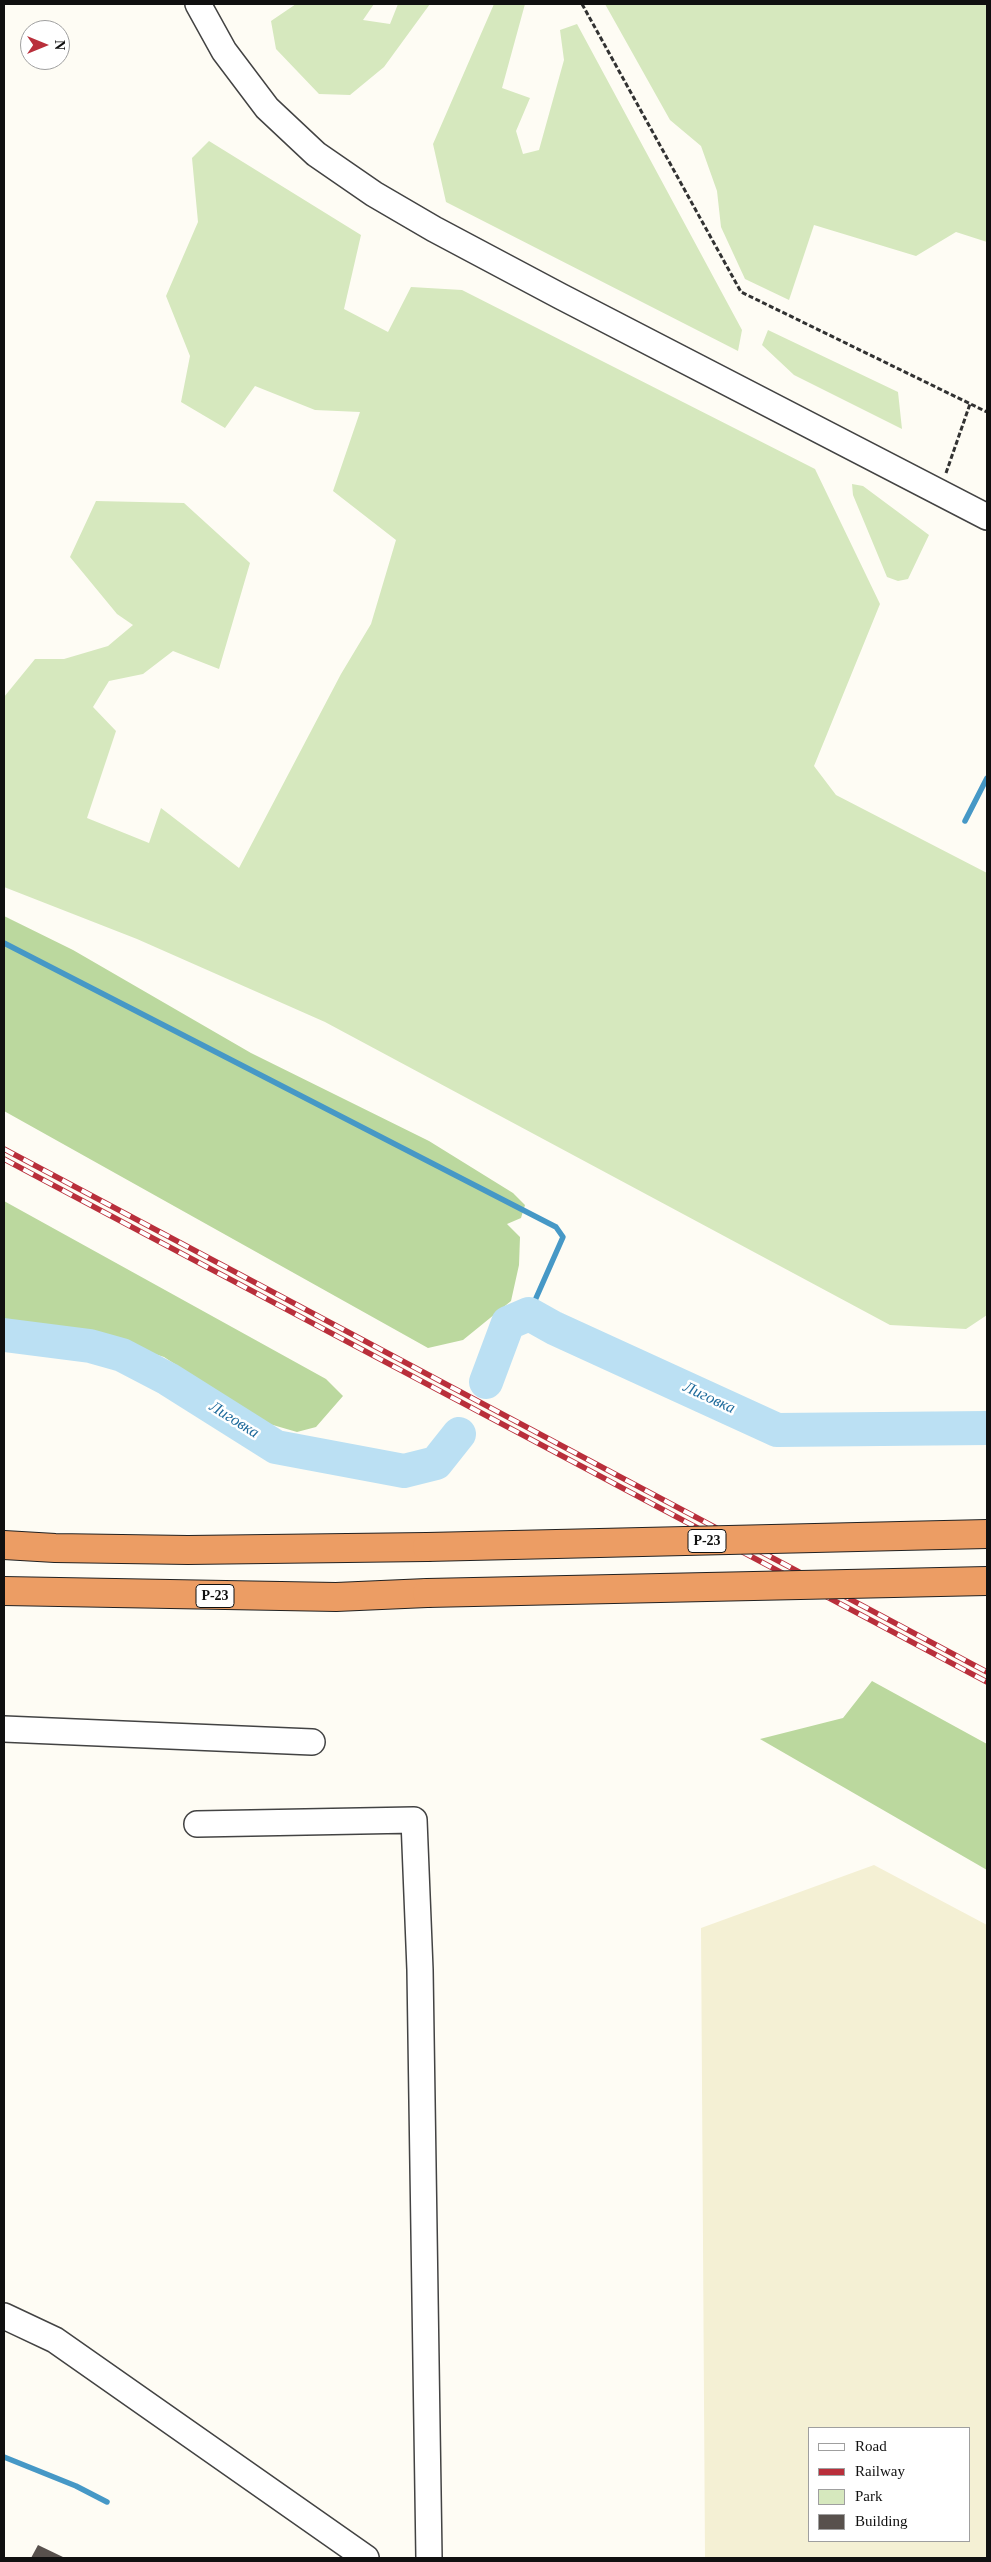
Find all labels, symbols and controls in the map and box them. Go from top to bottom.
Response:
north arrow [20,20,70,70]
text: N [52,40,67,50]
water label: Лиговка [680,1378,738,1418]
water label: Лиговка [206,1397,262,1443]
road number: Р-23 [688,1530,726,1552]
road number: Р-23 [196,1584,234,1608]
legend [808,2427,971,2542]
text: Road [855,2438,887,2454]
text: Railway [855,2463,905,2479]
text: Park [855,2488,883,2504]
text: Building [855,2513,908,2529]

